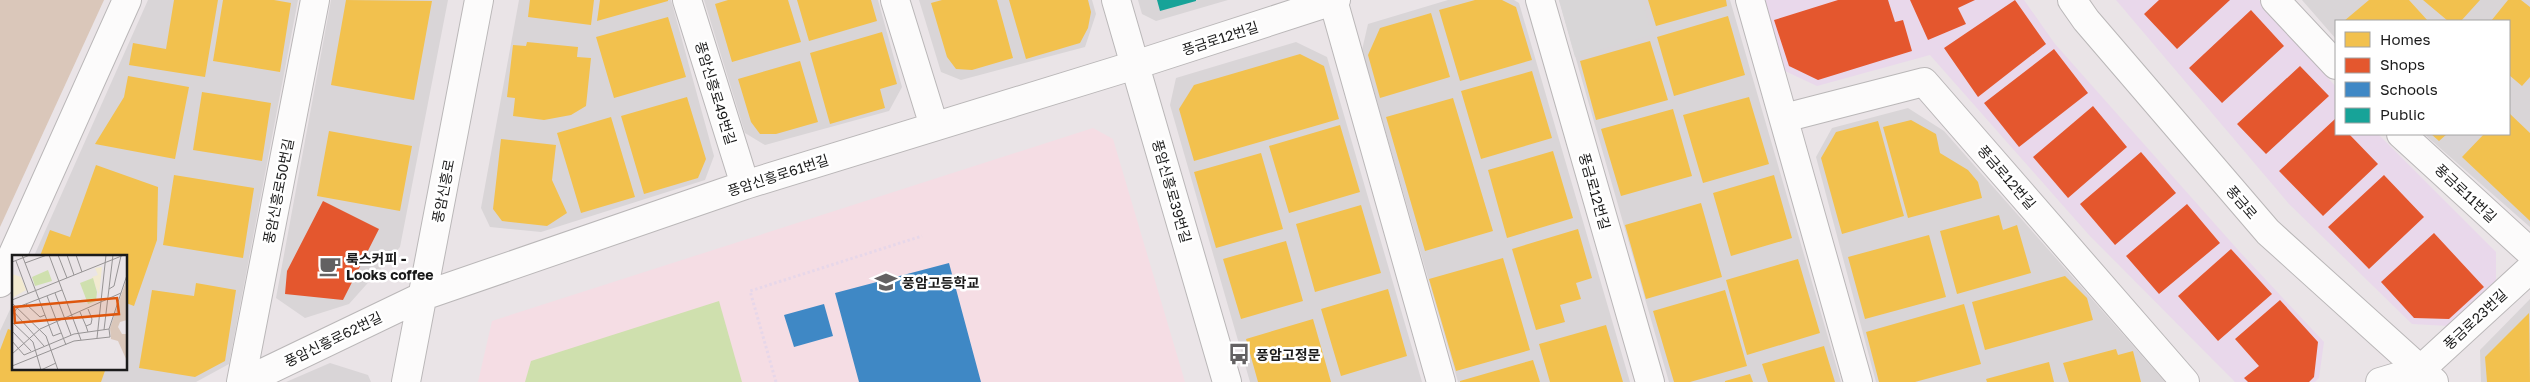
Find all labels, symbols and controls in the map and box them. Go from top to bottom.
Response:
street label: 풍금로12번길 [1180,18,1260,58]
legend [2335,20,2510,135]
text: Homes [2380,30,2430,48]
street label: 풍암신흥로49번길 [692,39,740,147]
text: Shops [2380,55,2425,73]
text: Schools [2380,80,2438,98]
text: Public [2380,105,2425,123]
street label: 풍암신흥로50번길 [259,137,297,245]
street label: 풍암신흥로39번길 [1149,137,1195,245]
street label: 풍금로12번길 [1975,141,2039,213]
street label: 풍암신흥로61번길 [725,151,831,199]
street label: 풍금로12번길 [1576,151,1614,231]
street label: 풍암신흥로 [429,158,458,224]
street label: 풍금로11번길 [2432,160,2500,226]
street label: 풍금로 [2223,182,2261,222]
place label: 룩스커피 - Looks coffee [346,250,434,283]
cafe icon: 룩스커피 - Looks coffee [317,253,343,279]
inset map [12,255,128,370]
school or university icon: 풍암고등학교 [873,269,899,295]
place label: 풍암고등학교 [902,274,979,291]
street label: 풍금로23번길 [2440,285,2510,353]
street label: 풍암신흥로62번길 [281,308,385,370]
bus stop icon: 풍암고정문 [1226,341,1252,367]
place label: 풍암고정문 [1256,346,1321,363]

